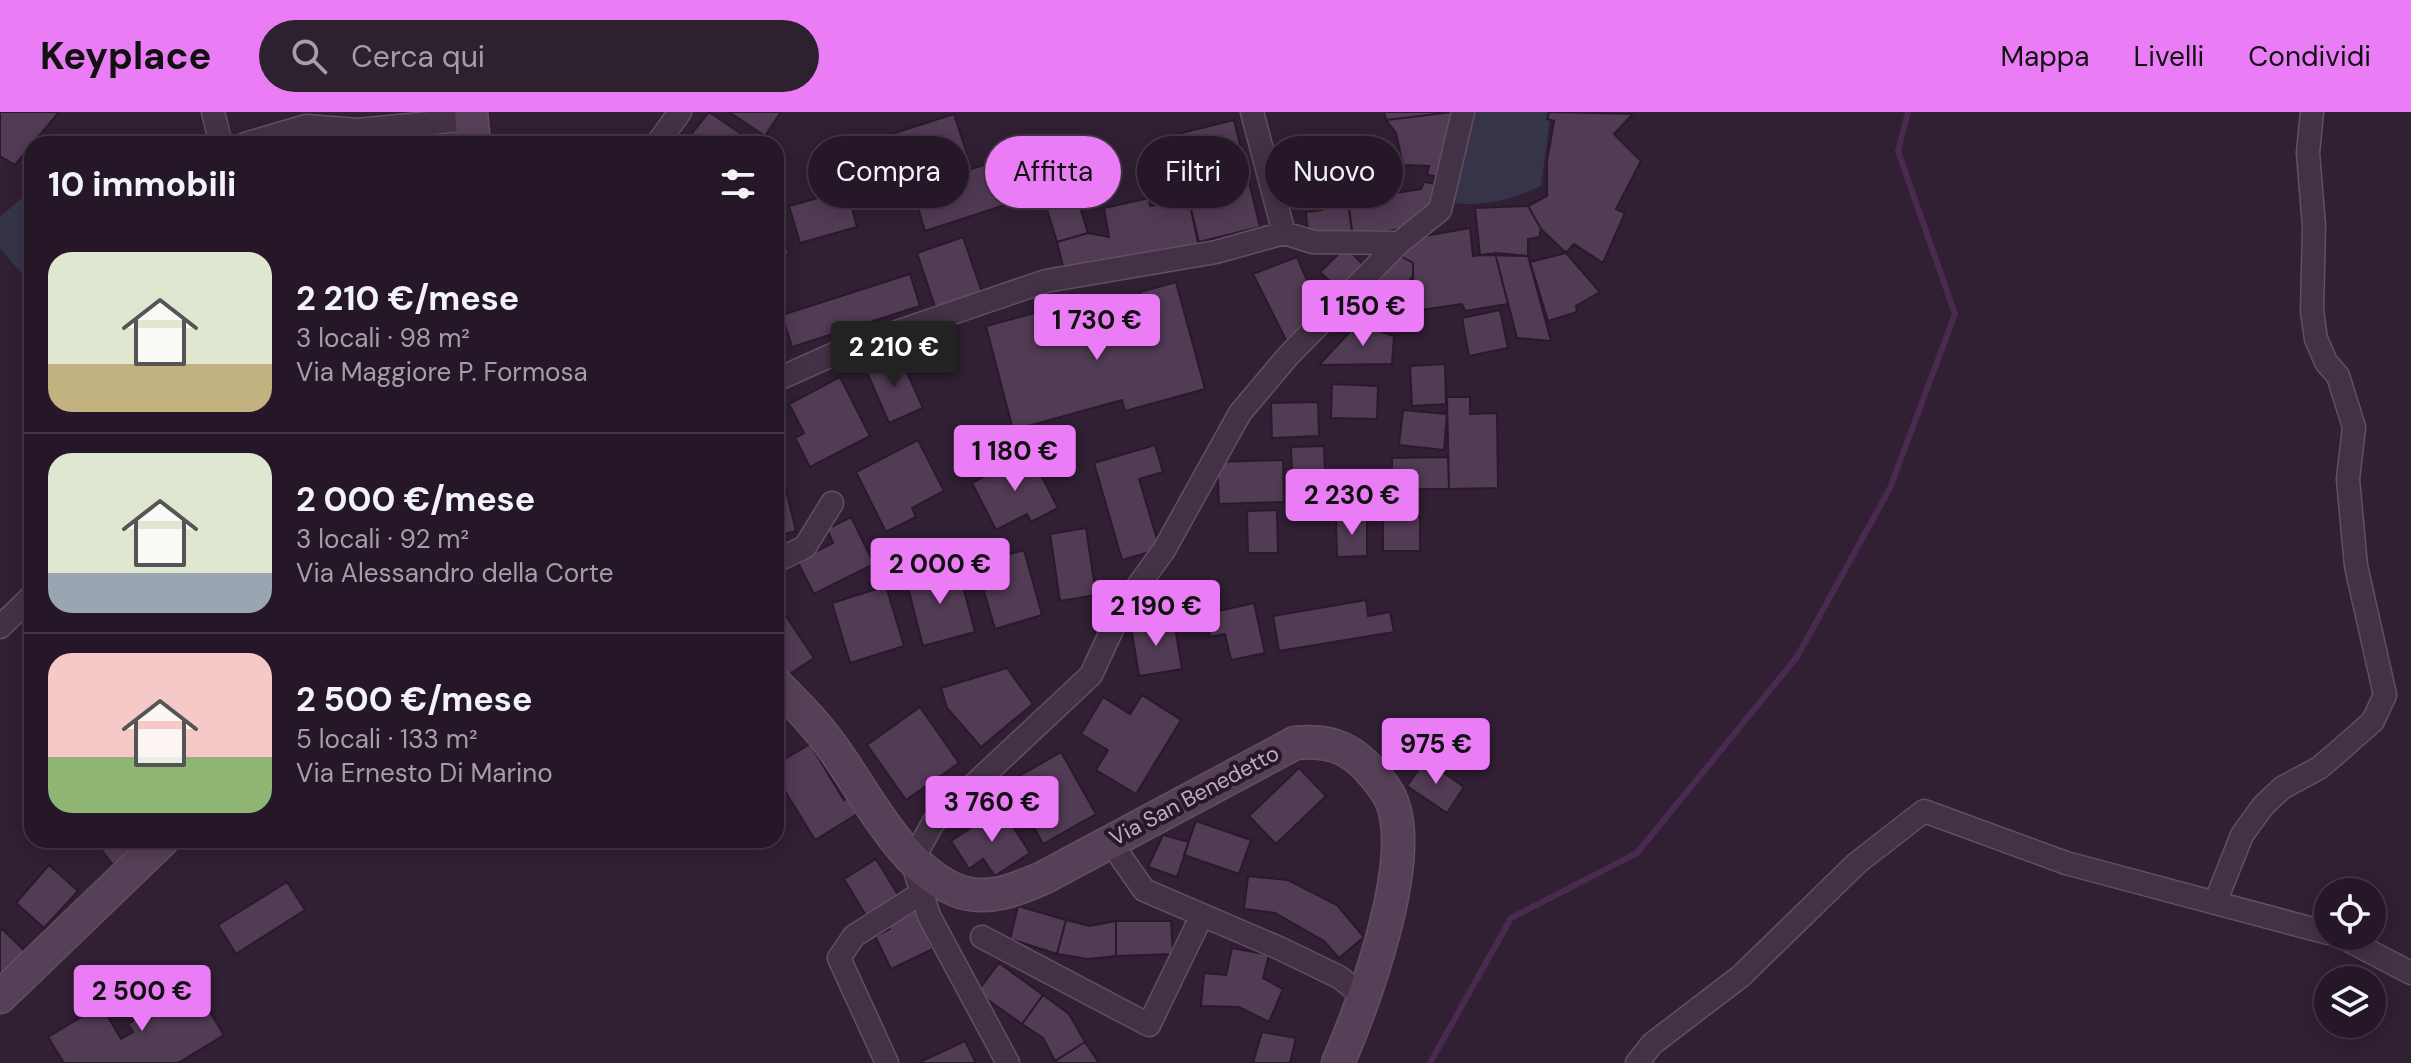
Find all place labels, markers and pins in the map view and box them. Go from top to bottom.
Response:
pin: 1 150 € [1289,280,1437,348]
pin: 1 730 € [1023,294,1171,362]
pin: 2 210 € [820,321,968,389]
pin: 1 180 € [941,425,1089,493]
pin: 2 230 € [1278,469,1426,537]
pin: 2 000 € [866,538,1014,606]
pin: 2 190 € [1082,580,1230,648]
pin: 975 € [1380,718,1492,786]
pin: 3 760 € [918,776,1066,844]
pin: 2 500 € [68,965,216,1033]

